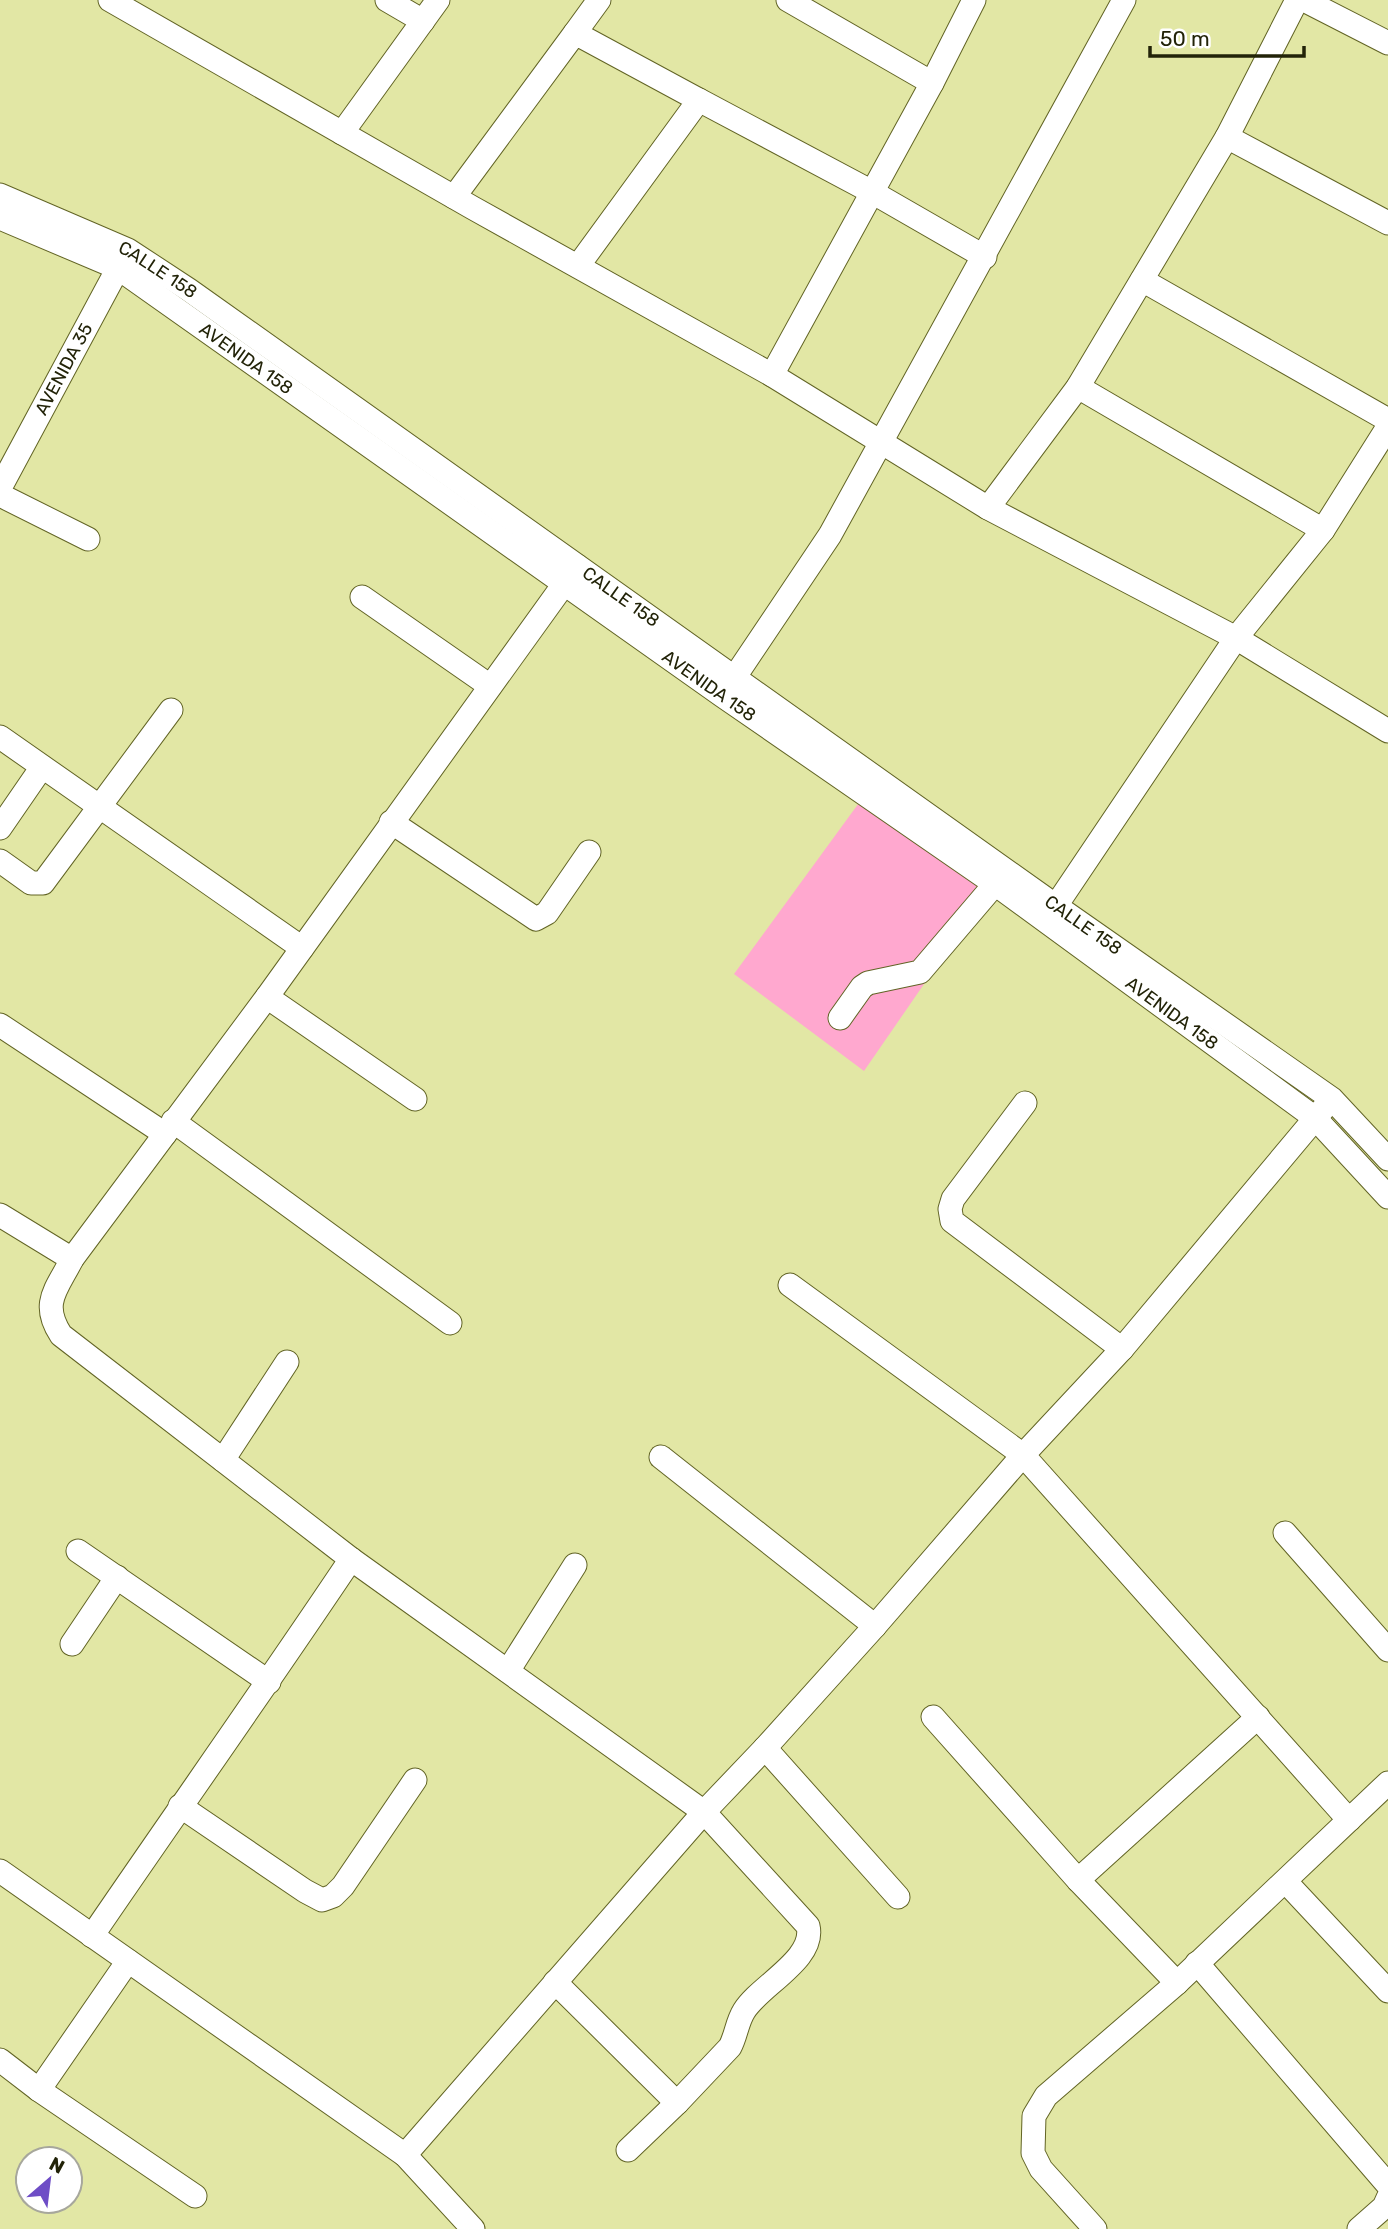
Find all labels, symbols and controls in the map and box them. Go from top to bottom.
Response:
scale bar [1150,14,1304,58]
text: 50 m [1160,26,1210,51]
street label: CALLE 158 [115,236,201,303]
street label: AVENIDA 158 [195,318,297,399]
street label: AVENIDA 35 [30,319,97,419]
street label: CALLE 158 [578,562,664,632]
street label: AVENIDA 158 [658,645,760,726]
street label: CALLE 158 [1040,890,1126,960]
street label: AVENIDA 158 [1121,972,1223,1055]
north arrow [14,2145,84,2215]
text: N [45,2152,68,2179]

